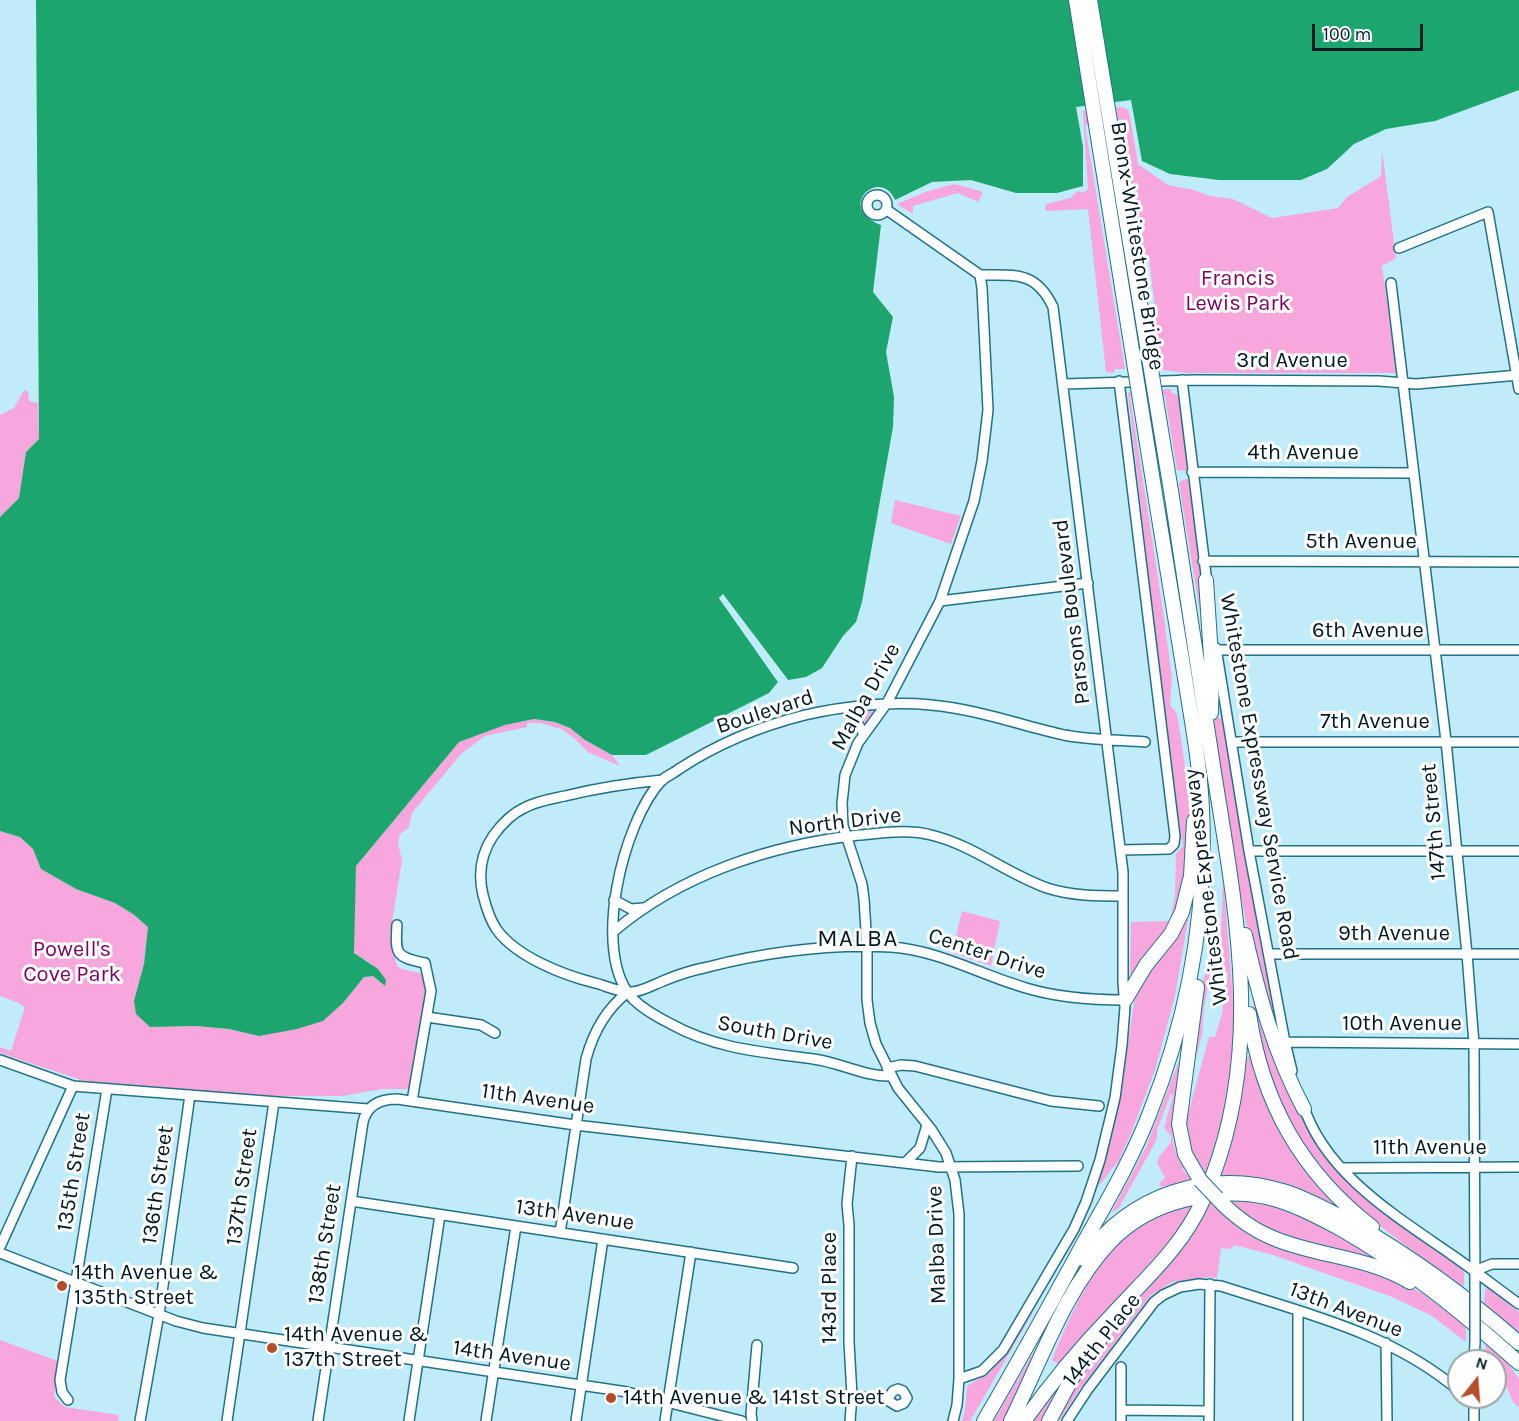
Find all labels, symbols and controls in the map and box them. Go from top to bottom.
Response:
scale bar [1315,12,1426,50]
text: 100 m [1323,23,1371,45]
street label: Bronx-Whitestone Bridge [1104,120,1170,372]
park label: Francis Lewis Park [1185,266,1291,318]
street label: 3rd Avenue [1236,348,1348,374]
street label: 4th Avenue [1247,440,1359,466]
street label: Parsons Boulevard [1048,518,1096,706]
street label: 5th Avenue [1305,529,1417,555]
street label: Whitestone Expressway Service Road [1214,592,1304,962]
street label: 6th Avenue [1312,618,1424,644]
street label: Malba Drive [826,639,906,755]
street label: Boulevard [713,684,817,740]
street label: 7th Avenue [1320,709,1430,735]
street label: 147th Street [1416,763,1452,881]
street label: Whitestone Expressway [1178,767,1234,1007]
street label: North Drive [787,802,903,842]
street label: 9th Avenue [1338,921,1450,947]
street label: Center Drive [925,923,1049,985]
district label: MALBA [817,925,899,953]
park label: Powell's Cove Park [23,937,121,988]
street label: South Drive [715,1010,835,1056]
street label: 10th Avenue [1342,1011,1462,1037]
street label: 11th Avenue [480,1078,596,1120]
street label: 135th Street [52,1111,96,1233]
street label: 136th Street [137,1124,179,1246]
street label: 137th Street [221,1127,263,1247]
street label: 11th Avenue [1373,1135,1487,1161]
street label: 138th Street [303,1182,347,1306]
street label: Malba Drive [922,1185,952,1305]
street label: 13th Avenue [514,1194,636,1236]
street label: 143rd Place [817,1232,843,1344]
place label: 14th Avenue & 135th Street [74,1260,218,1312]
street label: 13th Avenue [1286,1276,1406,1344]
marker: 14th Avenue & 135th Street [55,1279,69,1293]
street label: 144th Place [1057,1288,1147,1392]
place label: 14th Avenue & 137th Street [284,1322,428,1374]
street label: 14th Avenue [451,1335,573,1377]
marker: 14th Avenue & 137th Street [265,1341,279,1355]
north arrow [1447,1349,1507,1409]
text: N [1474,1352,1490,1374]
place label: 14th Avenue & 141st Street [623,1385,885,1411]
marker: 14th Avenue & 141st Street [604,1391,618,1405]

